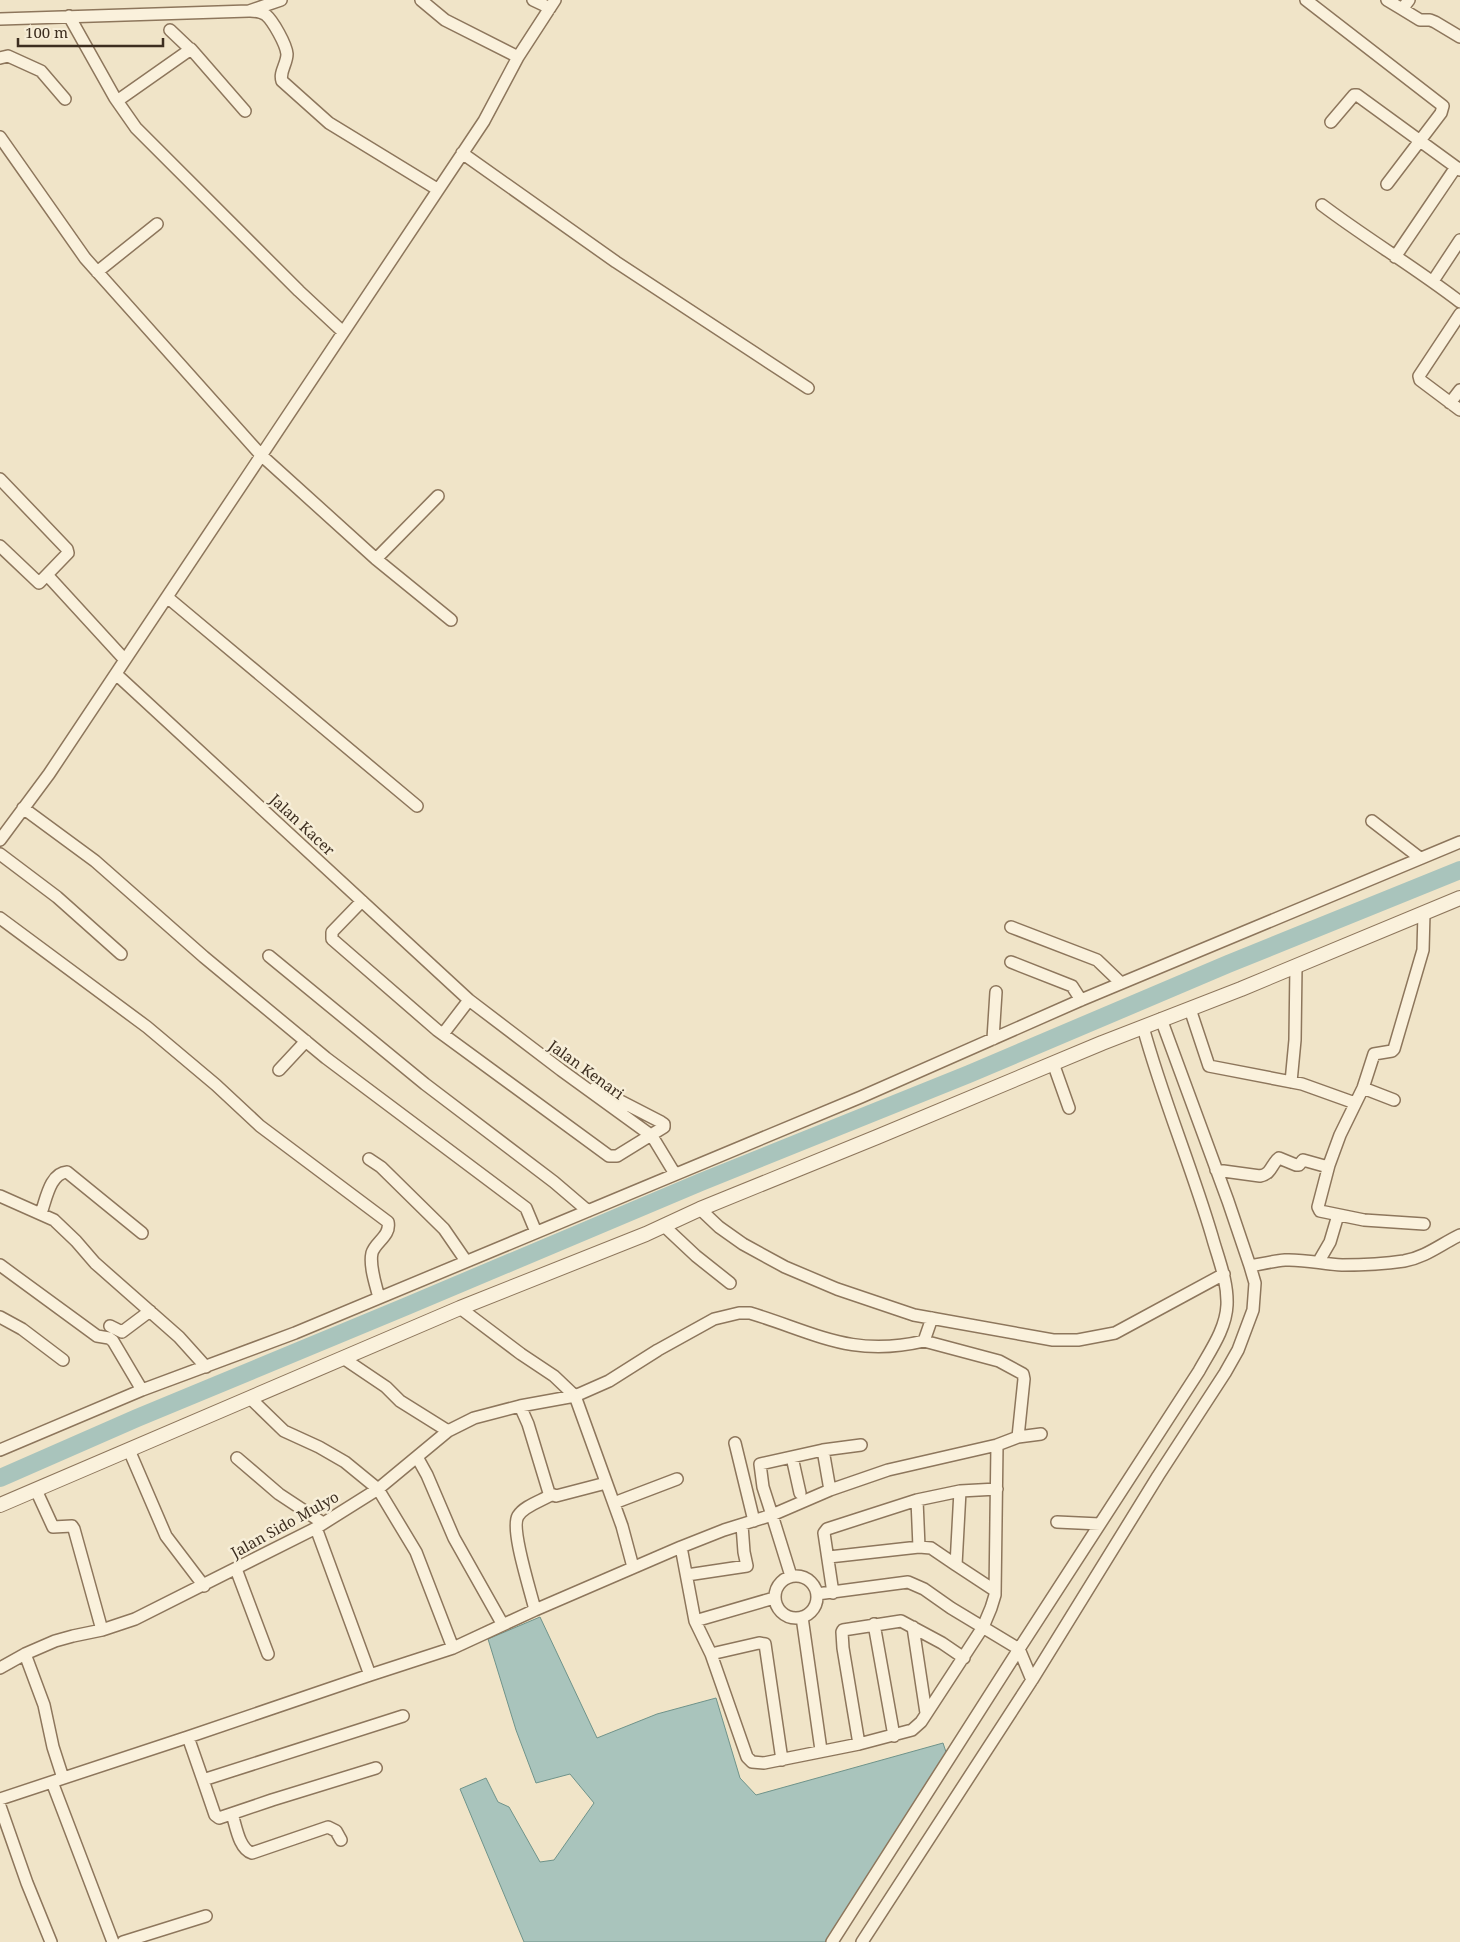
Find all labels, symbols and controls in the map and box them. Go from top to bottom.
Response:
scale bar [18,15,162,47]
text: 100 m [25,22,68,42]
street label: Jalan Kacer [265,788,339,860]
street label: Jalan Kenari [544,1034,628,1103]
street label: Jalan Sido Mulyo [226,1486,342,1563]

